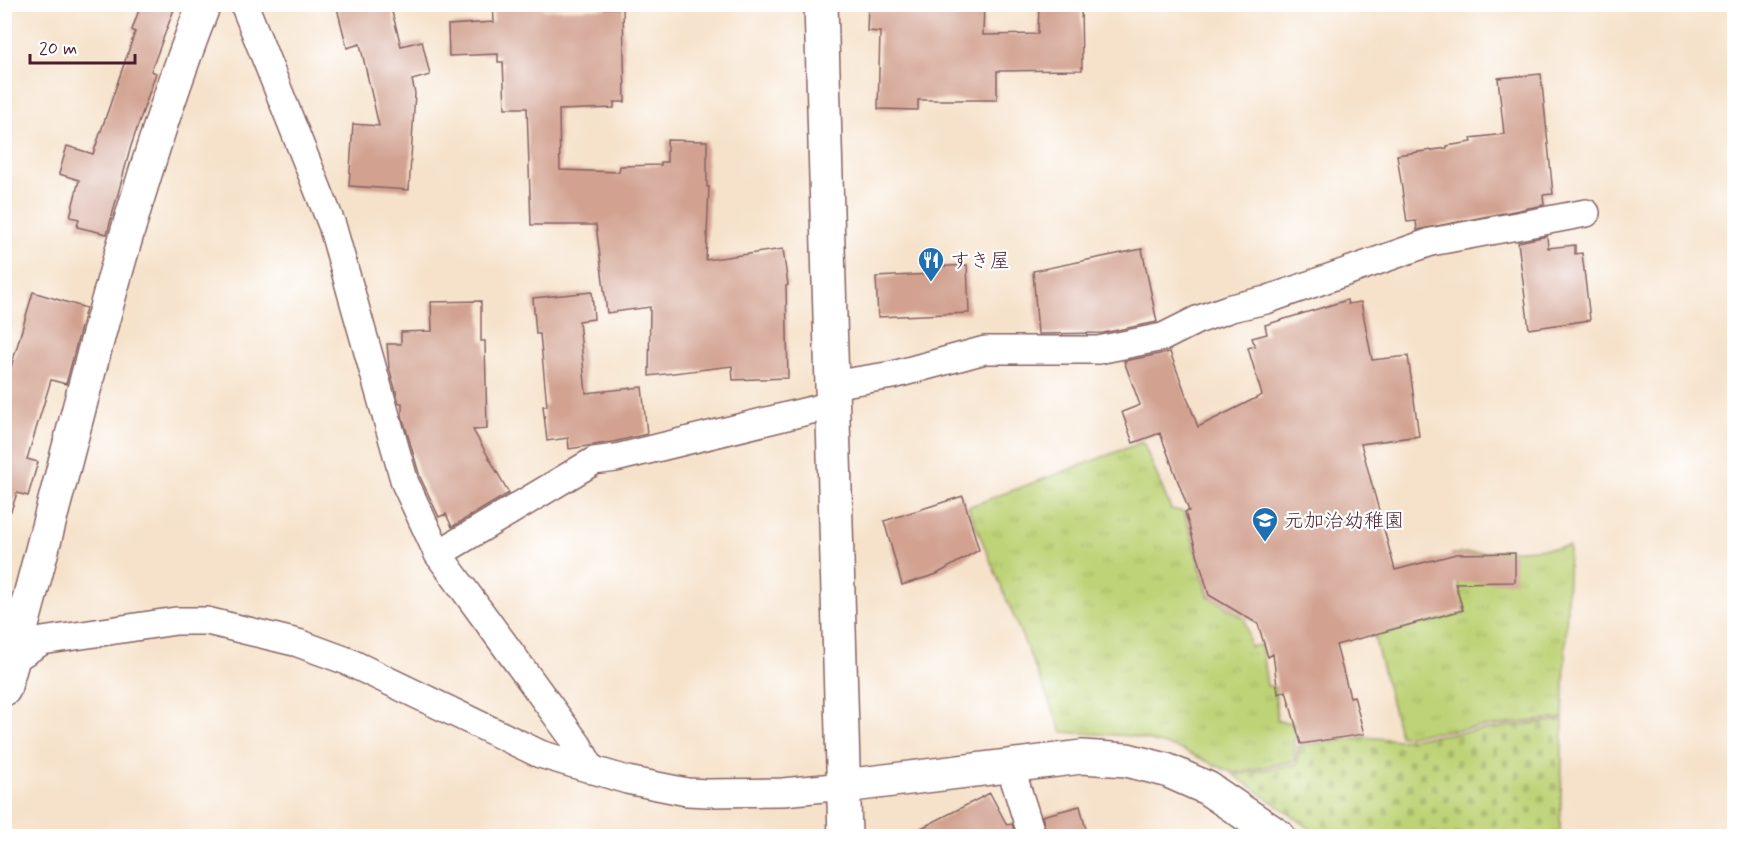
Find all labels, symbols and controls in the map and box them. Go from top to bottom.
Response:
scale bar [30,27,135,65]
text: 20 m [39,37,77,61]
restaurant icon: すき屋 [916,245,946,283]
place label: すき屋 [950,248,1010,275]
school or university icon: 元加治幼稚園 [1250,505,1280,543]
place label: 元加治幼稚園 [1284,508,1404,535]

